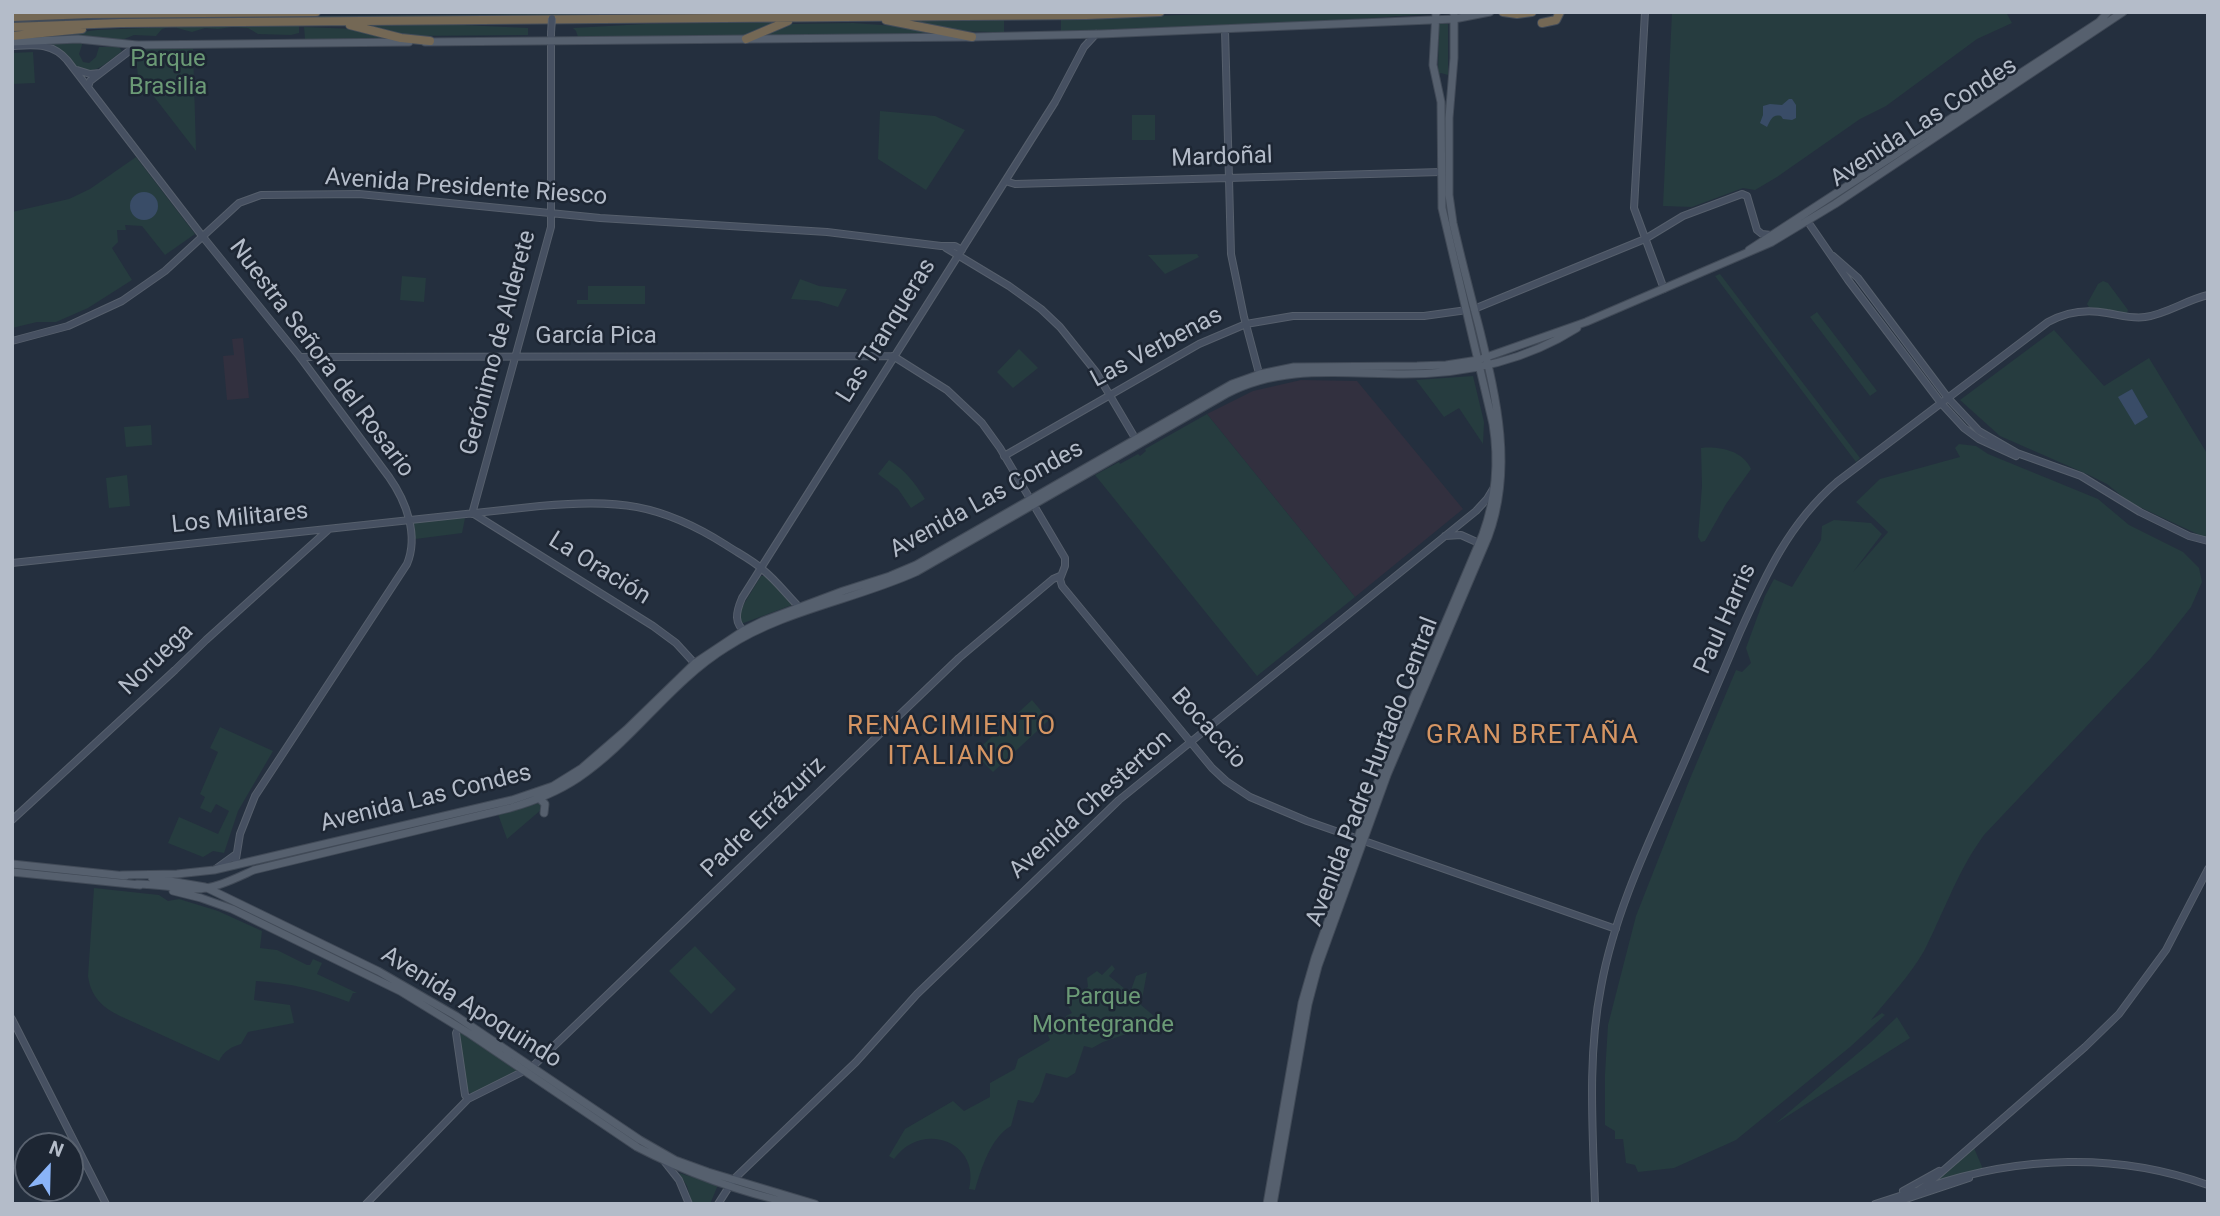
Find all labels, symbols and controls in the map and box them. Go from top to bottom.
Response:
park label: Parque Brasilia [129,46,207,102]
street label: Avenida Las Condes [1825,52,2023,194]
street label: Mardoñal [1171,142,1273,174]
street label: Avenida Presidente Riesco [324,164,608,212]
street label: Gerónimo de Alderete [455,227,543,459]
street label: Nuestra Señora del Rosario [222,234,420,484]
street label: Las Tranqueras [831,254,943,408]
street label: Las Verbenas [1086,301,1228,395]
street label: García Pica [535,323,657,351]
street label: Avenida Las Condes [885,435,1089,565]
street label: Los Militares [170,498,310,540]
street label: La Oración [543,526,655,612]
street label: Paul Harris [1689,559,1763,679]
street label: Avenida Padre Hurtado Central [1301,614,1445,930]
street label: Noruega [114,618,200,702]
street label: Bocaccio [1164,683,1252,775]
district label: RENACIMIENTO ITALIANO [848,711,1056,772]
district label: GRAN BRETAÑA [1427,720,1639,752]
street label: Avenida Chesterton [1004,724,1178,886]
street label: Padre Errázuriz [696,751,832,885]
street label: Avenida Las Condes [318,759,534,839]
street label: Avenida Apoquindo [376,941,566,1075]
park label: Parque Montegrande [1032,984,1174,1040]
north arrow [14,1132,84,1202]
text: N [46,1136,67,1162]

